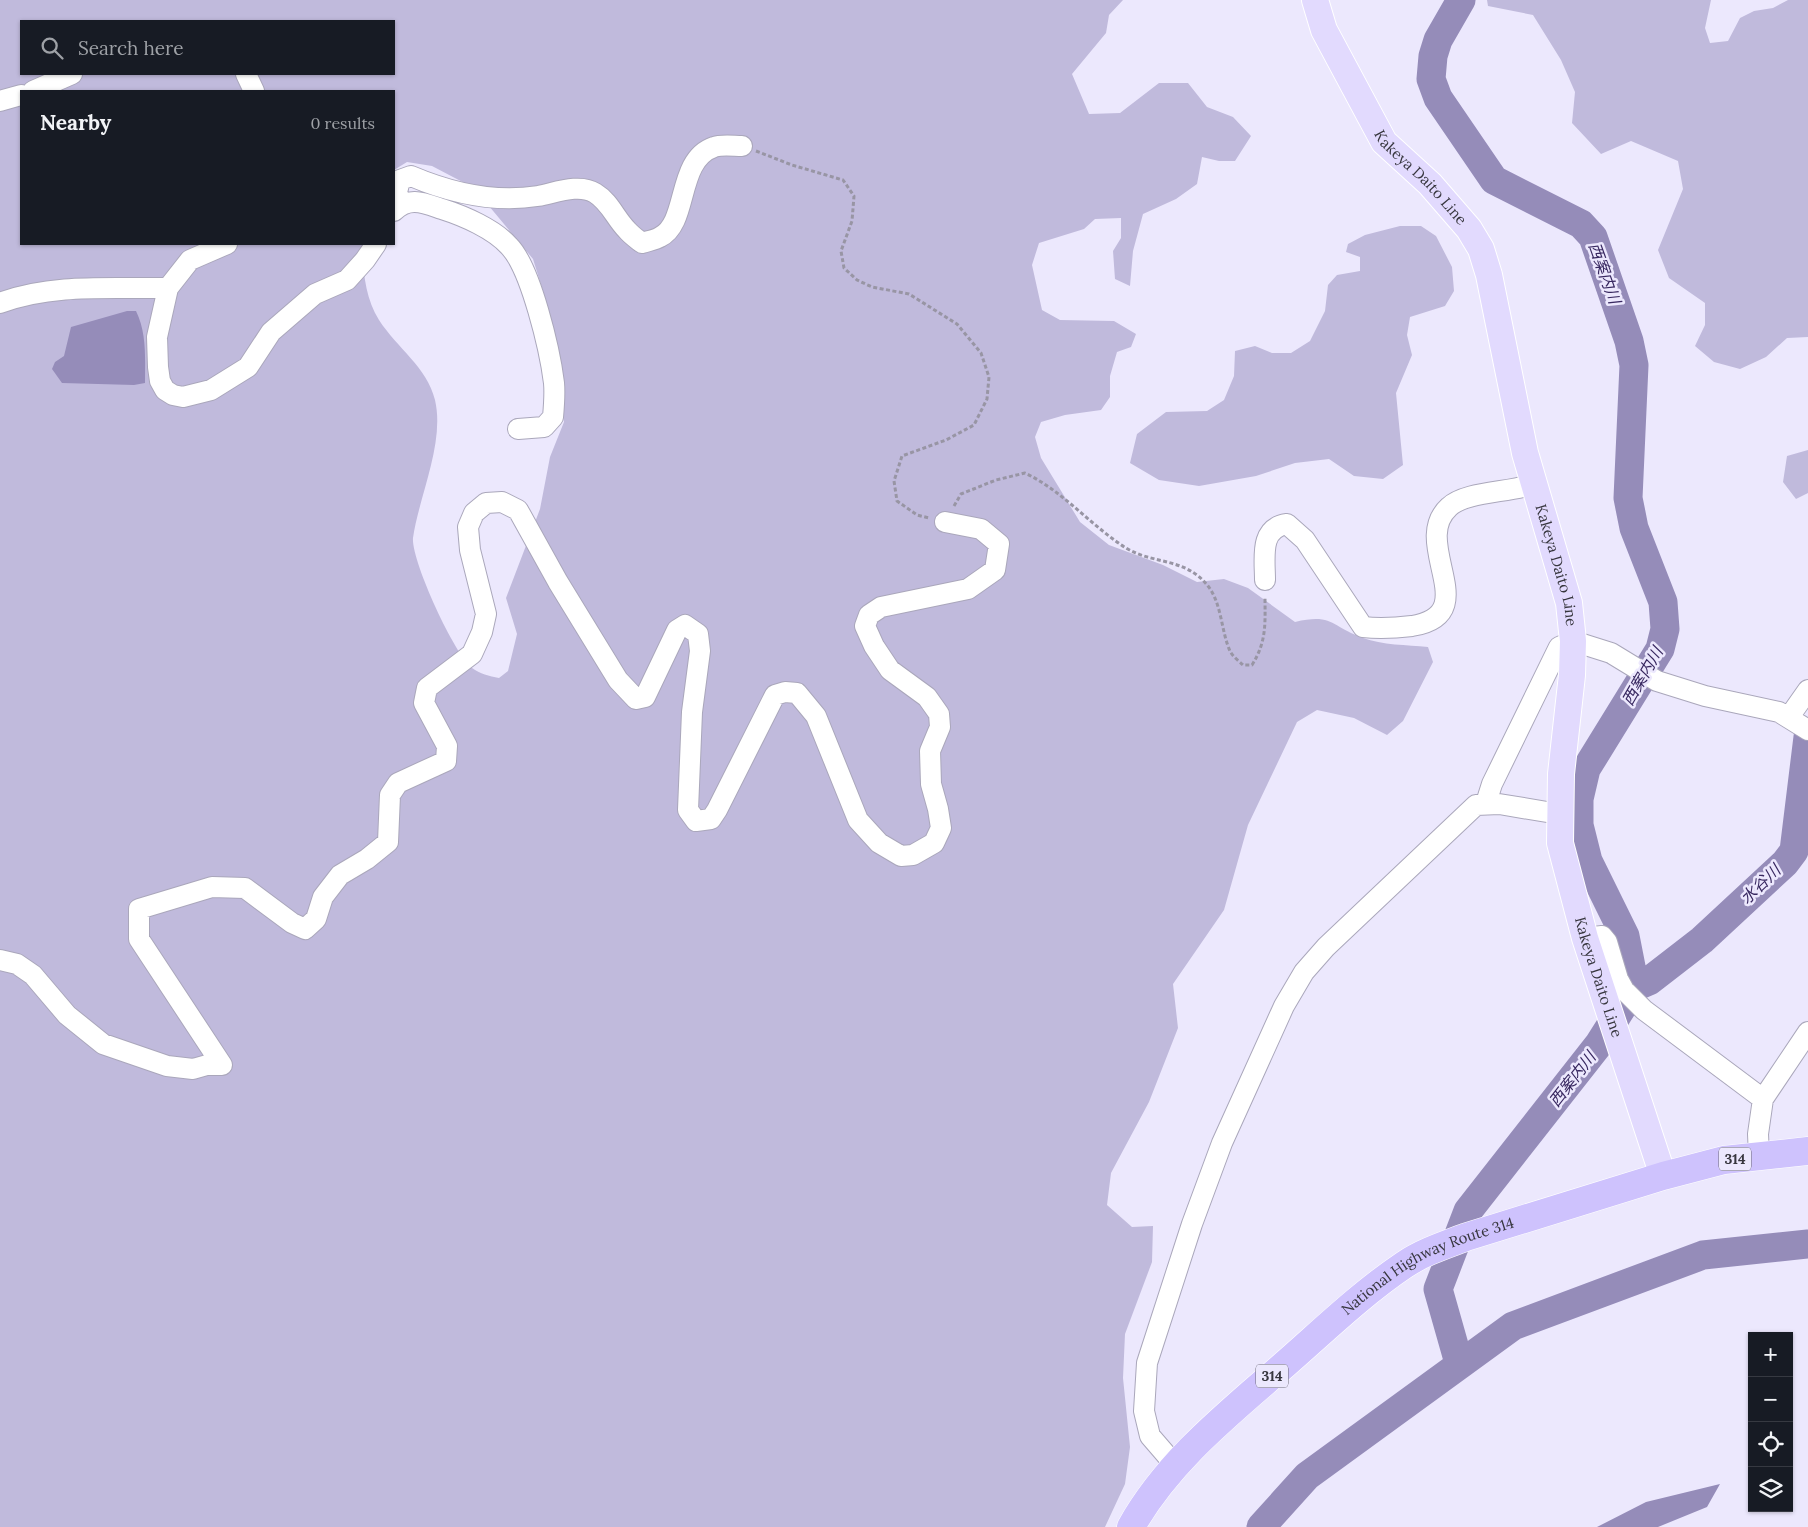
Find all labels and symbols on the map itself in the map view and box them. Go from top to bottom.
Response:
street label: Kakeya Daito Line [1370,127,1471,229]
water label: 西案内川 [1585,240,1626,308]
street label: Kakeya Daito Line [1532,502,1581,627]
water label: 西案内川 [1617,642,1668,709]
water label: 水谷川 [1736,859,1786,908]
street label: Kakeya Daito Line [1571,915,1627,1040]
water label: 西案内川 [1544,1046,1601,1110]
road number: 314 [1719,1148,1751,1170]
street label: National Highway Route 314 [1337,1213,1516,1319]
road number: 314 [1256,1364,1288,1388]

